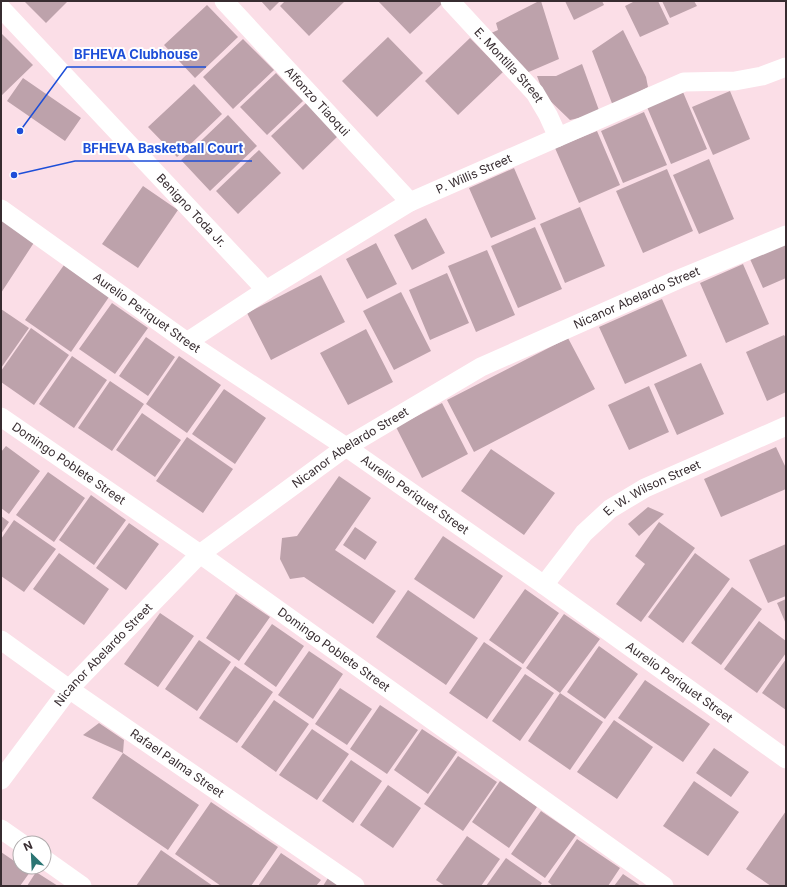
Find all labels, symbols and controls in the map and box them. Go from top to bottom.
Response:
street label: E. Montilla Street [471,24,547,105]
callout: BFHEVA Clubhouse [67,42,206,67]
text: BFHEVA Clubhouse [74,46,198,62]
street label: Alfonzo Tiaoqui [282,64,353,139]
callout: BFHEVA Basketball Court [75,136,252,161]
text: BFHEVA Basketball Court [83,140,243,156]
street label: P. Willis Street [433,150,514,197]
street label: Benigno Toda Jr. [154,170,230,250]
street label: Nicanor Abelardo Street [571,263,702,332]
street label: Aurelio Periquet Street [90,269,203,356]
street label: Nicanor Abelardo Street [289,404,411,491]
street label: Domingo Poblete Street [9,419,129,507]
street label: Aurelio Periquet Street [358,452,472,537]
street label: E. W. Wilson Street [600,457,703,519]
street label: Nicanor Abelardo Street [51,600,155,709]
street label: Domingo Poblete Street [275,604,393,695]
street label: Aurelio Periquet Street [623,638,736,725]
street label: Rafael Palma Street [128,725,227,801]
north arrow [12,835,52,875]
text: N [21,838,35,854]

